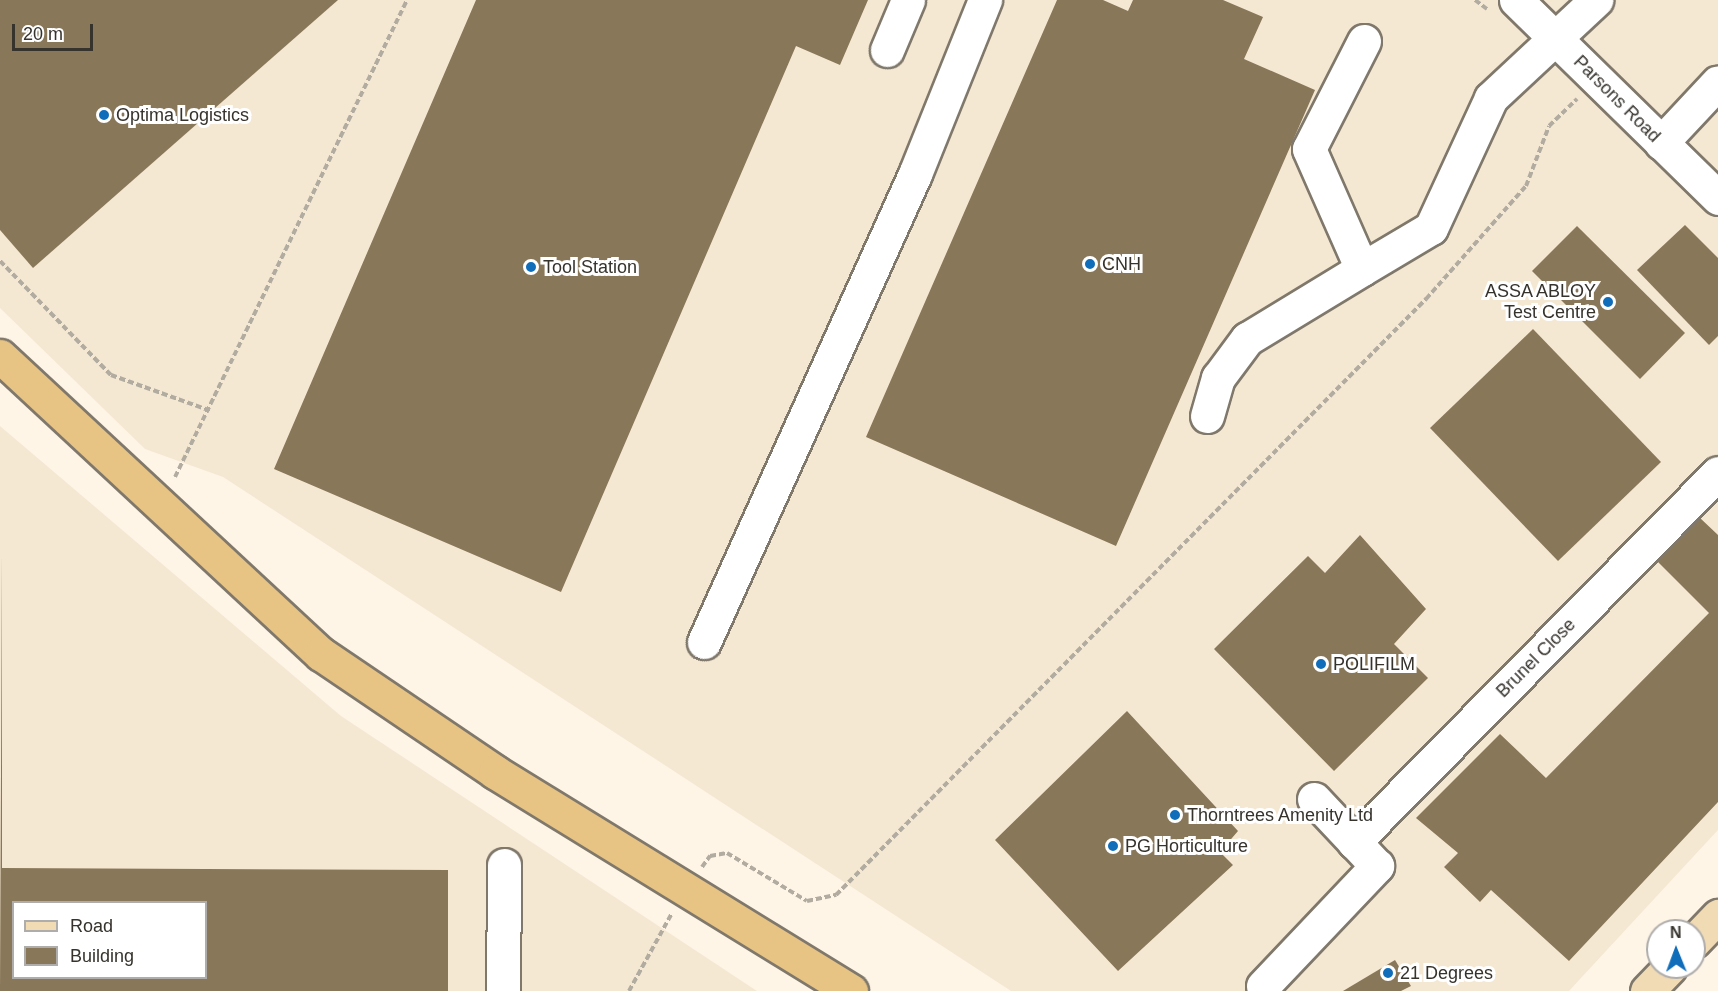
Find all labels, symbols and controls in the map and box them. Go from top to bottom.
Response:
scale bar [15,12,96,50]
text: 20 m [23,24,63,44]
street label: Parsons Road [1569,51,1665,147]
place label: Optima Logistics [116,104,249,126]
marker: Optima Logistics [97,108,111,122]
place label: CNH [1102,253,1141,275]
place label: Tool Station [543,256,637,278]
marker: CNH [1083,257,1097,271]
marker: Tool Station [524,260,538,274]
place label: ASSA ABLOY Test Centre [1483,281,1596,324]
marker: ASSA ABLOY Test Centre [1601,295,1615,309]
street label: Brunel Close [1492,614,1580,702]
place label: POLIFILM [1333,653,1415,675]
marker: POLIFILM [1314,657,1328,671]
place label: Thorntrees Amenity Ltd [1187,804,1374,826]
marker: Thorntrees Amenity Ltd [1168,808,1182,822]
place label: PG Horticulture [1125,835,1248,857]
marker: PG Horticulture [1106,839,1120,853]
legend [12,901,207,979]
text: Road [70,916,113,936]
north arrow [1646,919,1706,979]
text: N [1670,924,1682,941]
text: Building [70,946,134,966]
place label: 21 Degrees [1400,962,1493,984]
marker: 21 Degrees [1381,966,1395,980]

